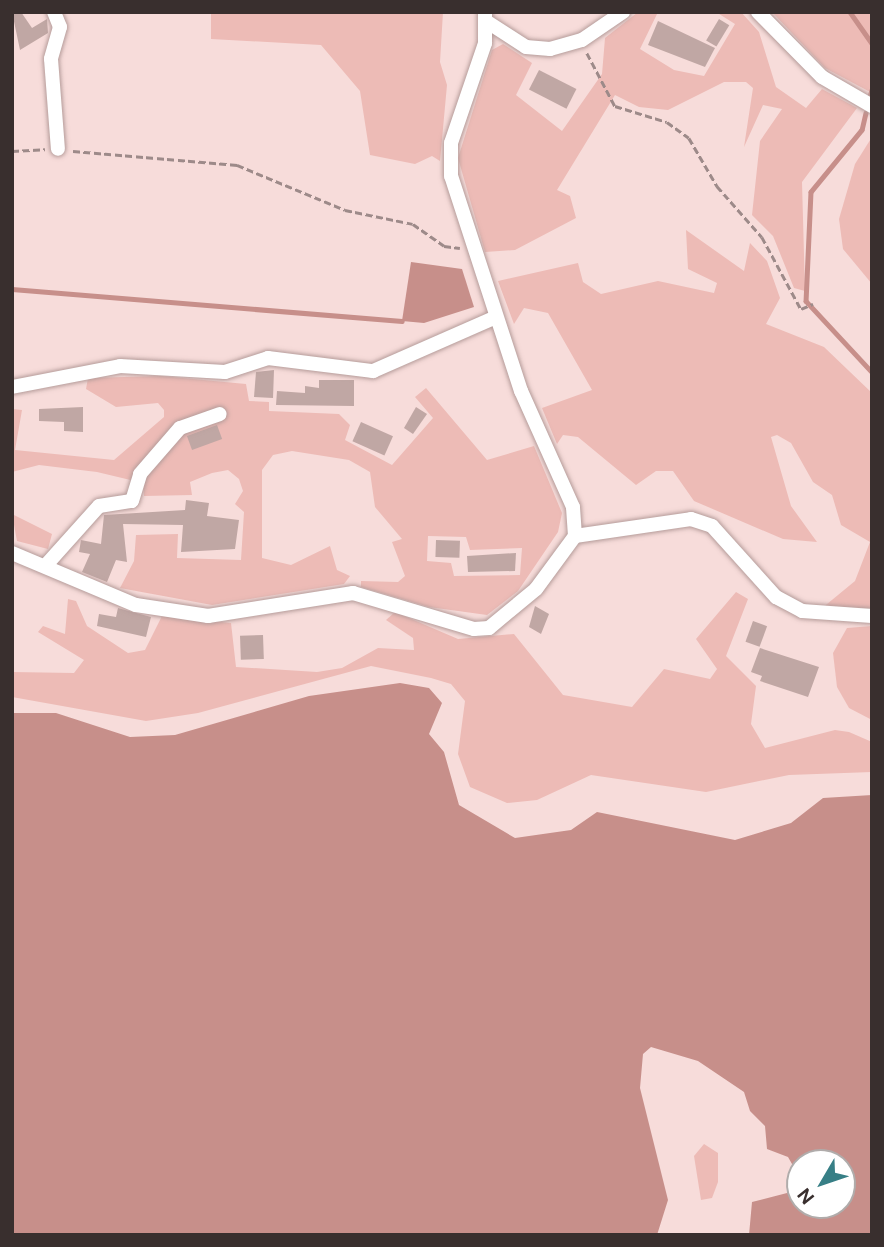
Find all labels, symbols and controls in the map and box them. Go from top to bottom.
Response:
north arrow [786,1149,856,1219]
text: N [792,1183,820,1210]

